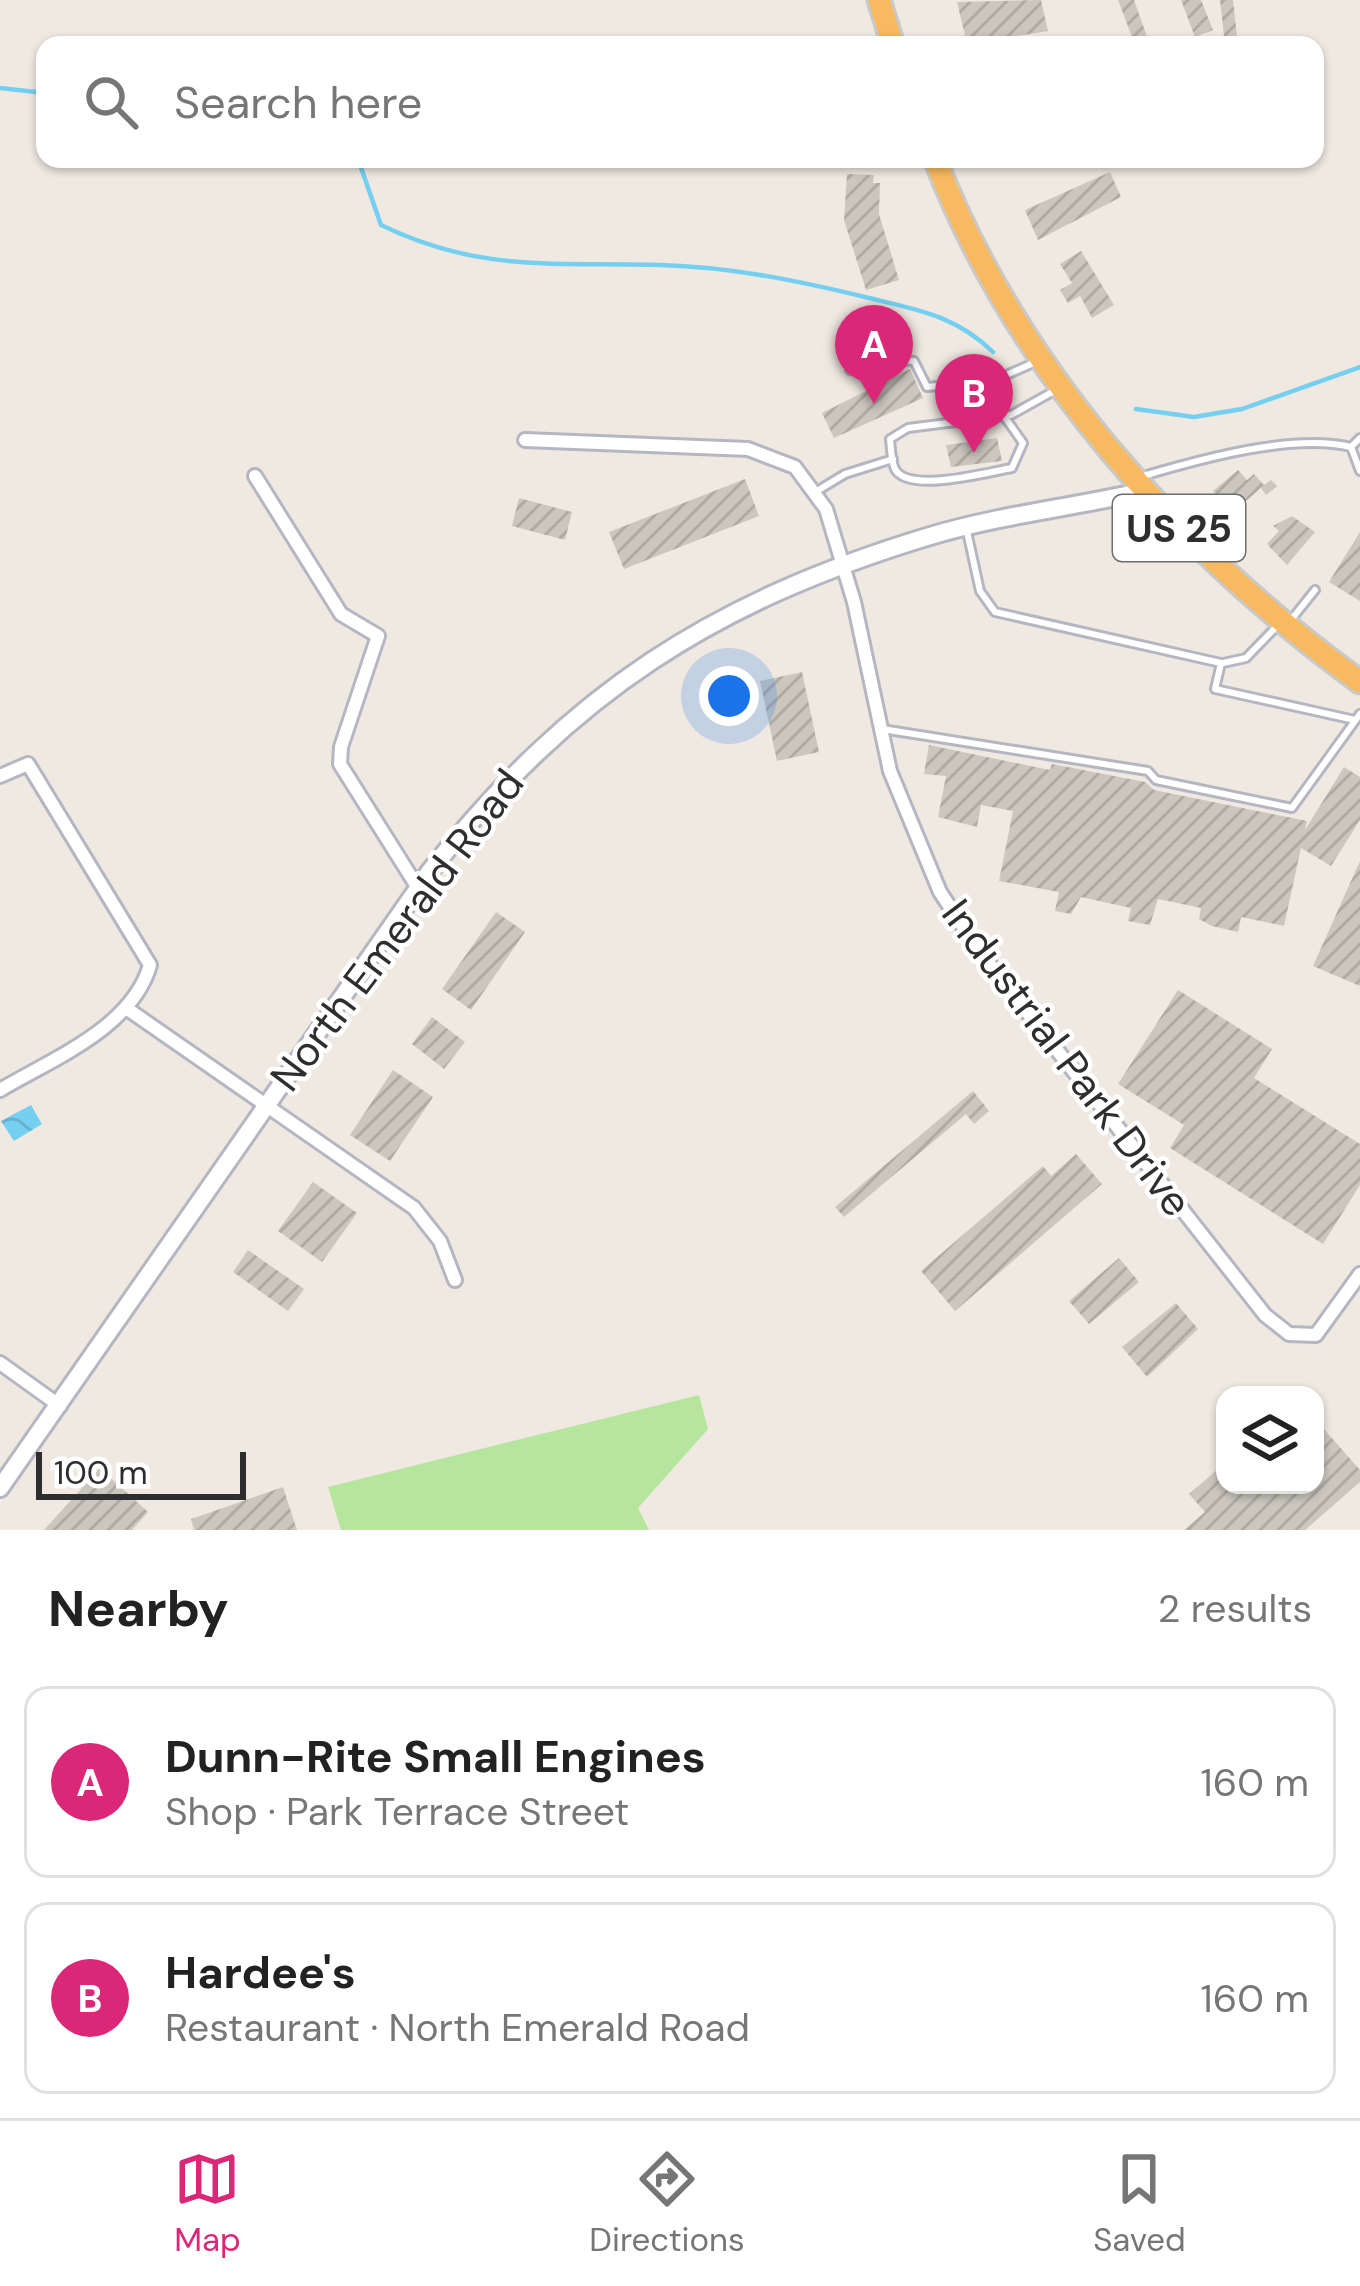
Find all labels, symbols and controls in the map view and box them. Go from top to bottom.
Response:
search box [36,36,1324,168]
icon: search [78,69,144,135]
text: Search here [174,73,422,132]
pin: A [835,305,913,404]
pin: B [935,354,1013,453]
road number: US 25 [1113,495,1245,561]
your location [699,666,759,726]
street label: North Emerald Road [258,758,536,1102]
street label: Industrial Park Drive [930,888,1204,1228]
map controls [1216,1386,1324,1494]
button: layers [1216,1386,1324,1494]
scale bar [36,1446,246,1499]
text: 100 m [54,1451,148,1494]
text: Nearby [48,1575,229,1642]
text: 2 results [1158,1583,1312,1634]
text: Dunn-Rite Small Engines [165,1727,706,1786]
text: A [76,1757,104,1808]
text: 160 m [1201,1757,1309,1808]
text: Shop · Park Terrace Street [165,1786,629,1837]
text: Hardee's [165,1943,356,2002]
text: B [78,1973,102,2024]
text: 160 m [1201,1973,1309,2024]
text: Restaurant · North Emerald Road [165,2002,750,2053]
tab: Map [174,2146,241,2261]
tab: Directions [589,2146,745,2261]
tab: Saved [1093,2146,1186,2261]

